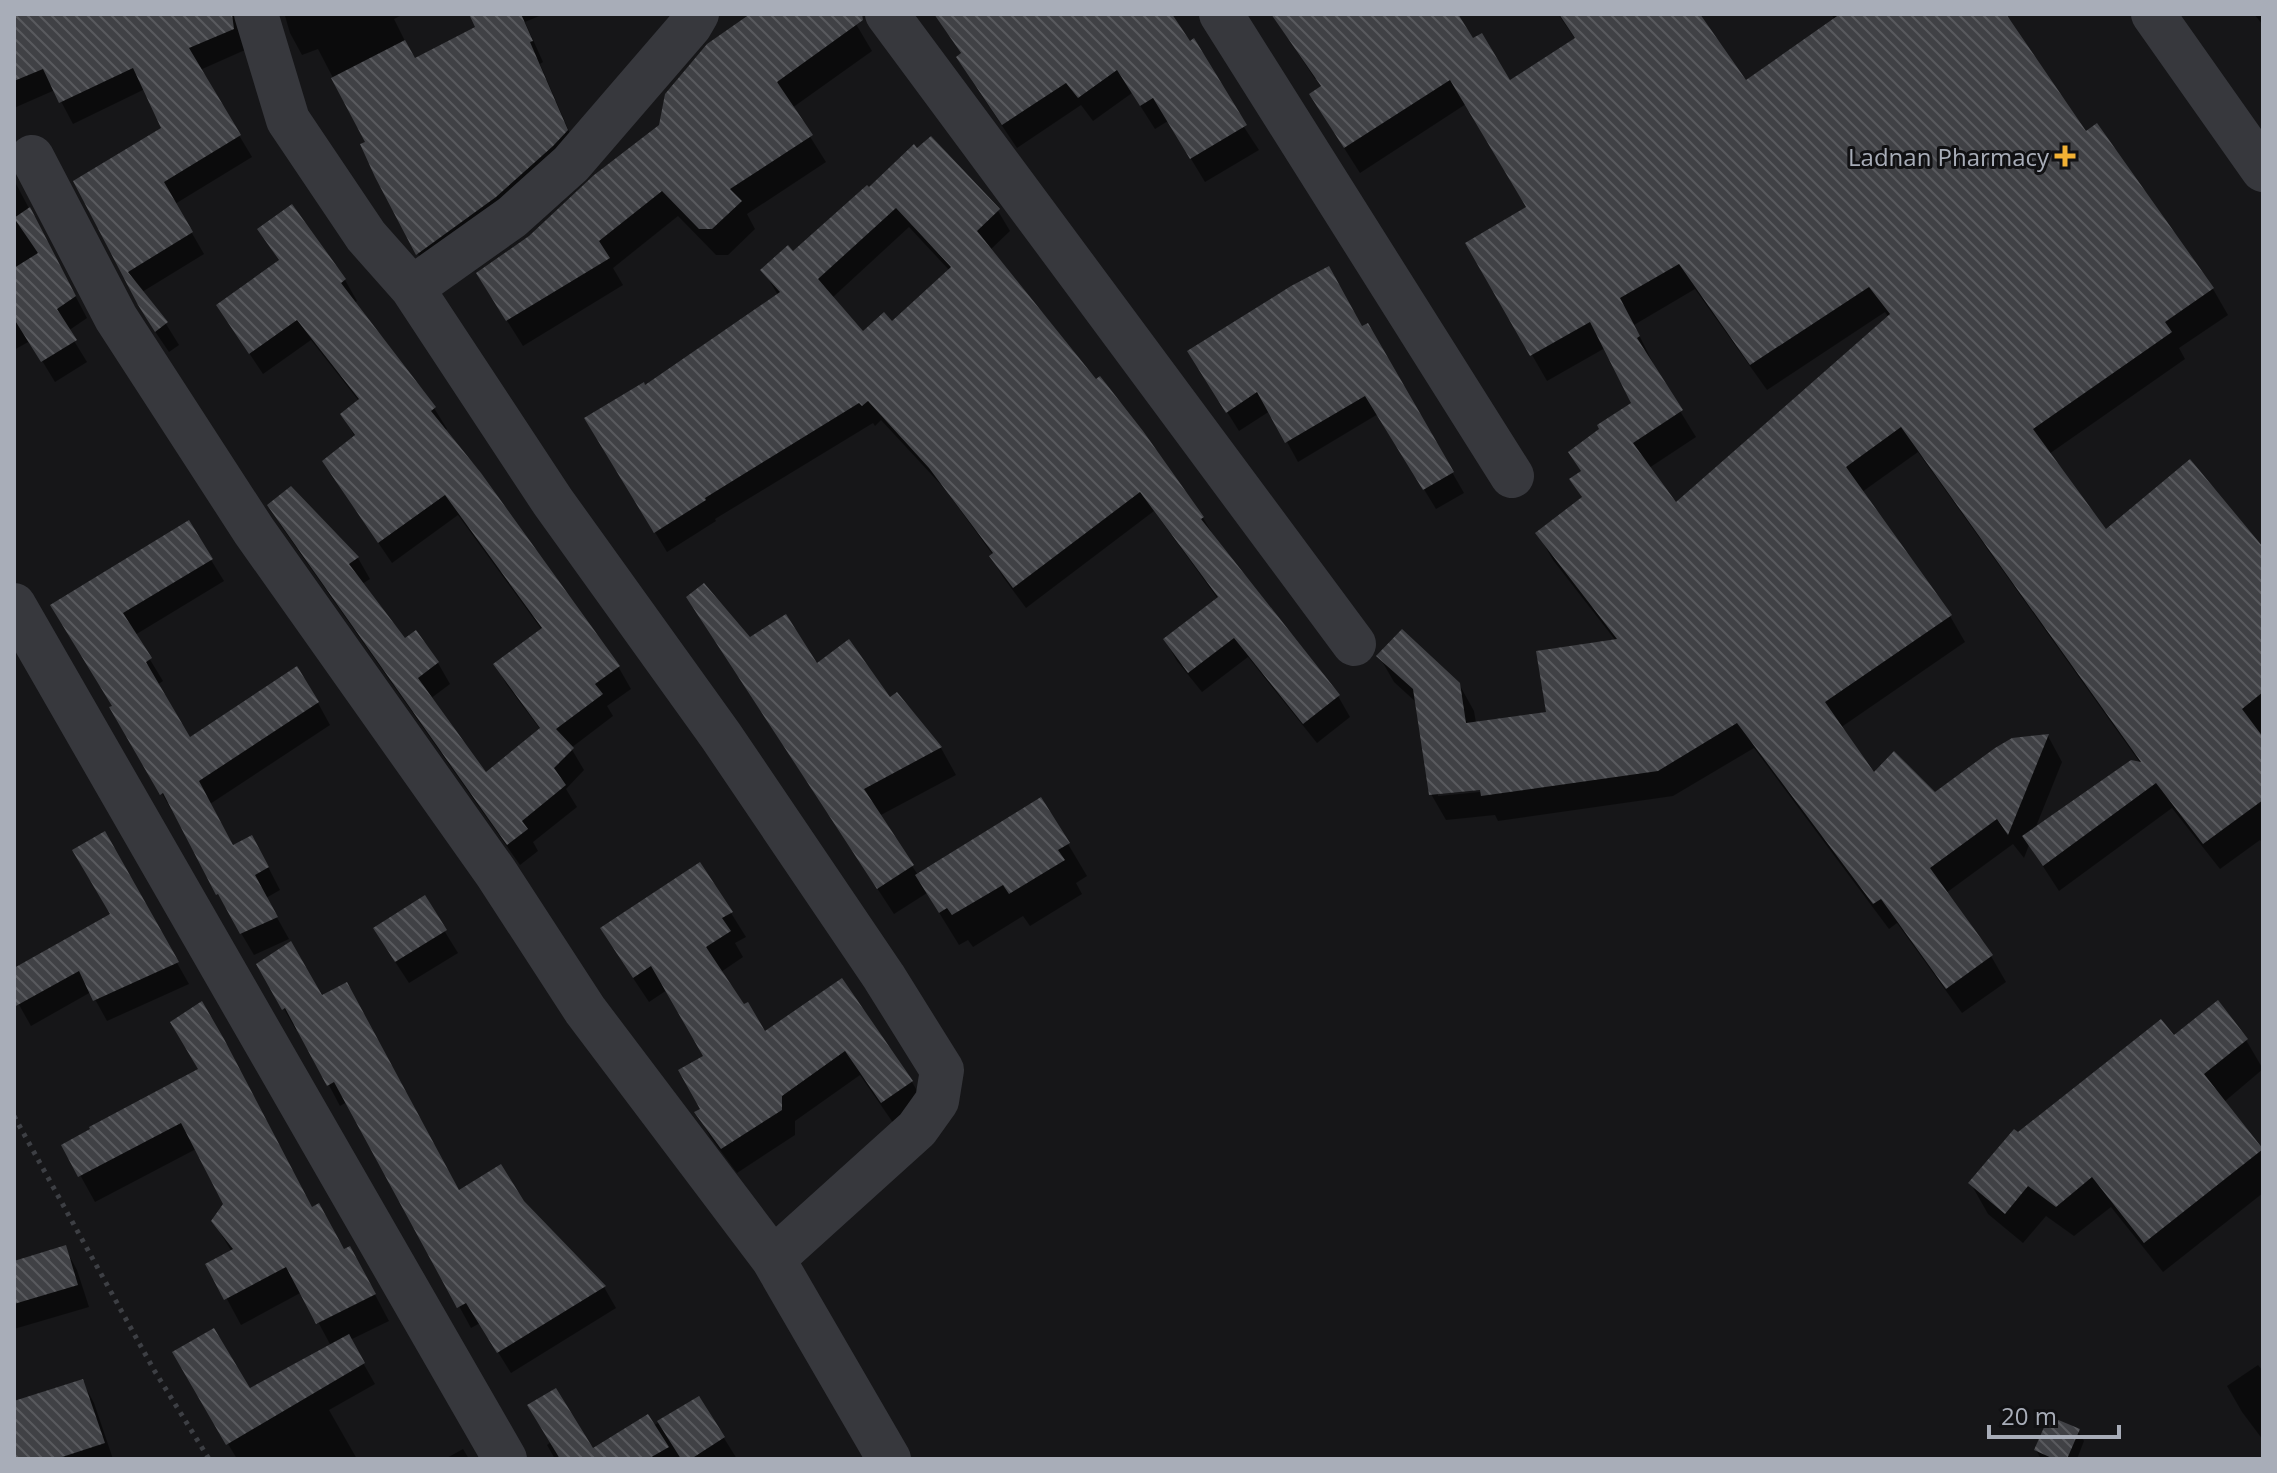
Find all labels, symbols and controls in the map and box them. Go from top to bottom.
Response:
place label: Ladnan Pharmacy [1848,140,2050,173]
marker: Ladnan Pharmacy [2056,147,2074,165]
scale bar [1989,1389,2119,1439]
text: 20 m [2001,1399,2057,1432]

